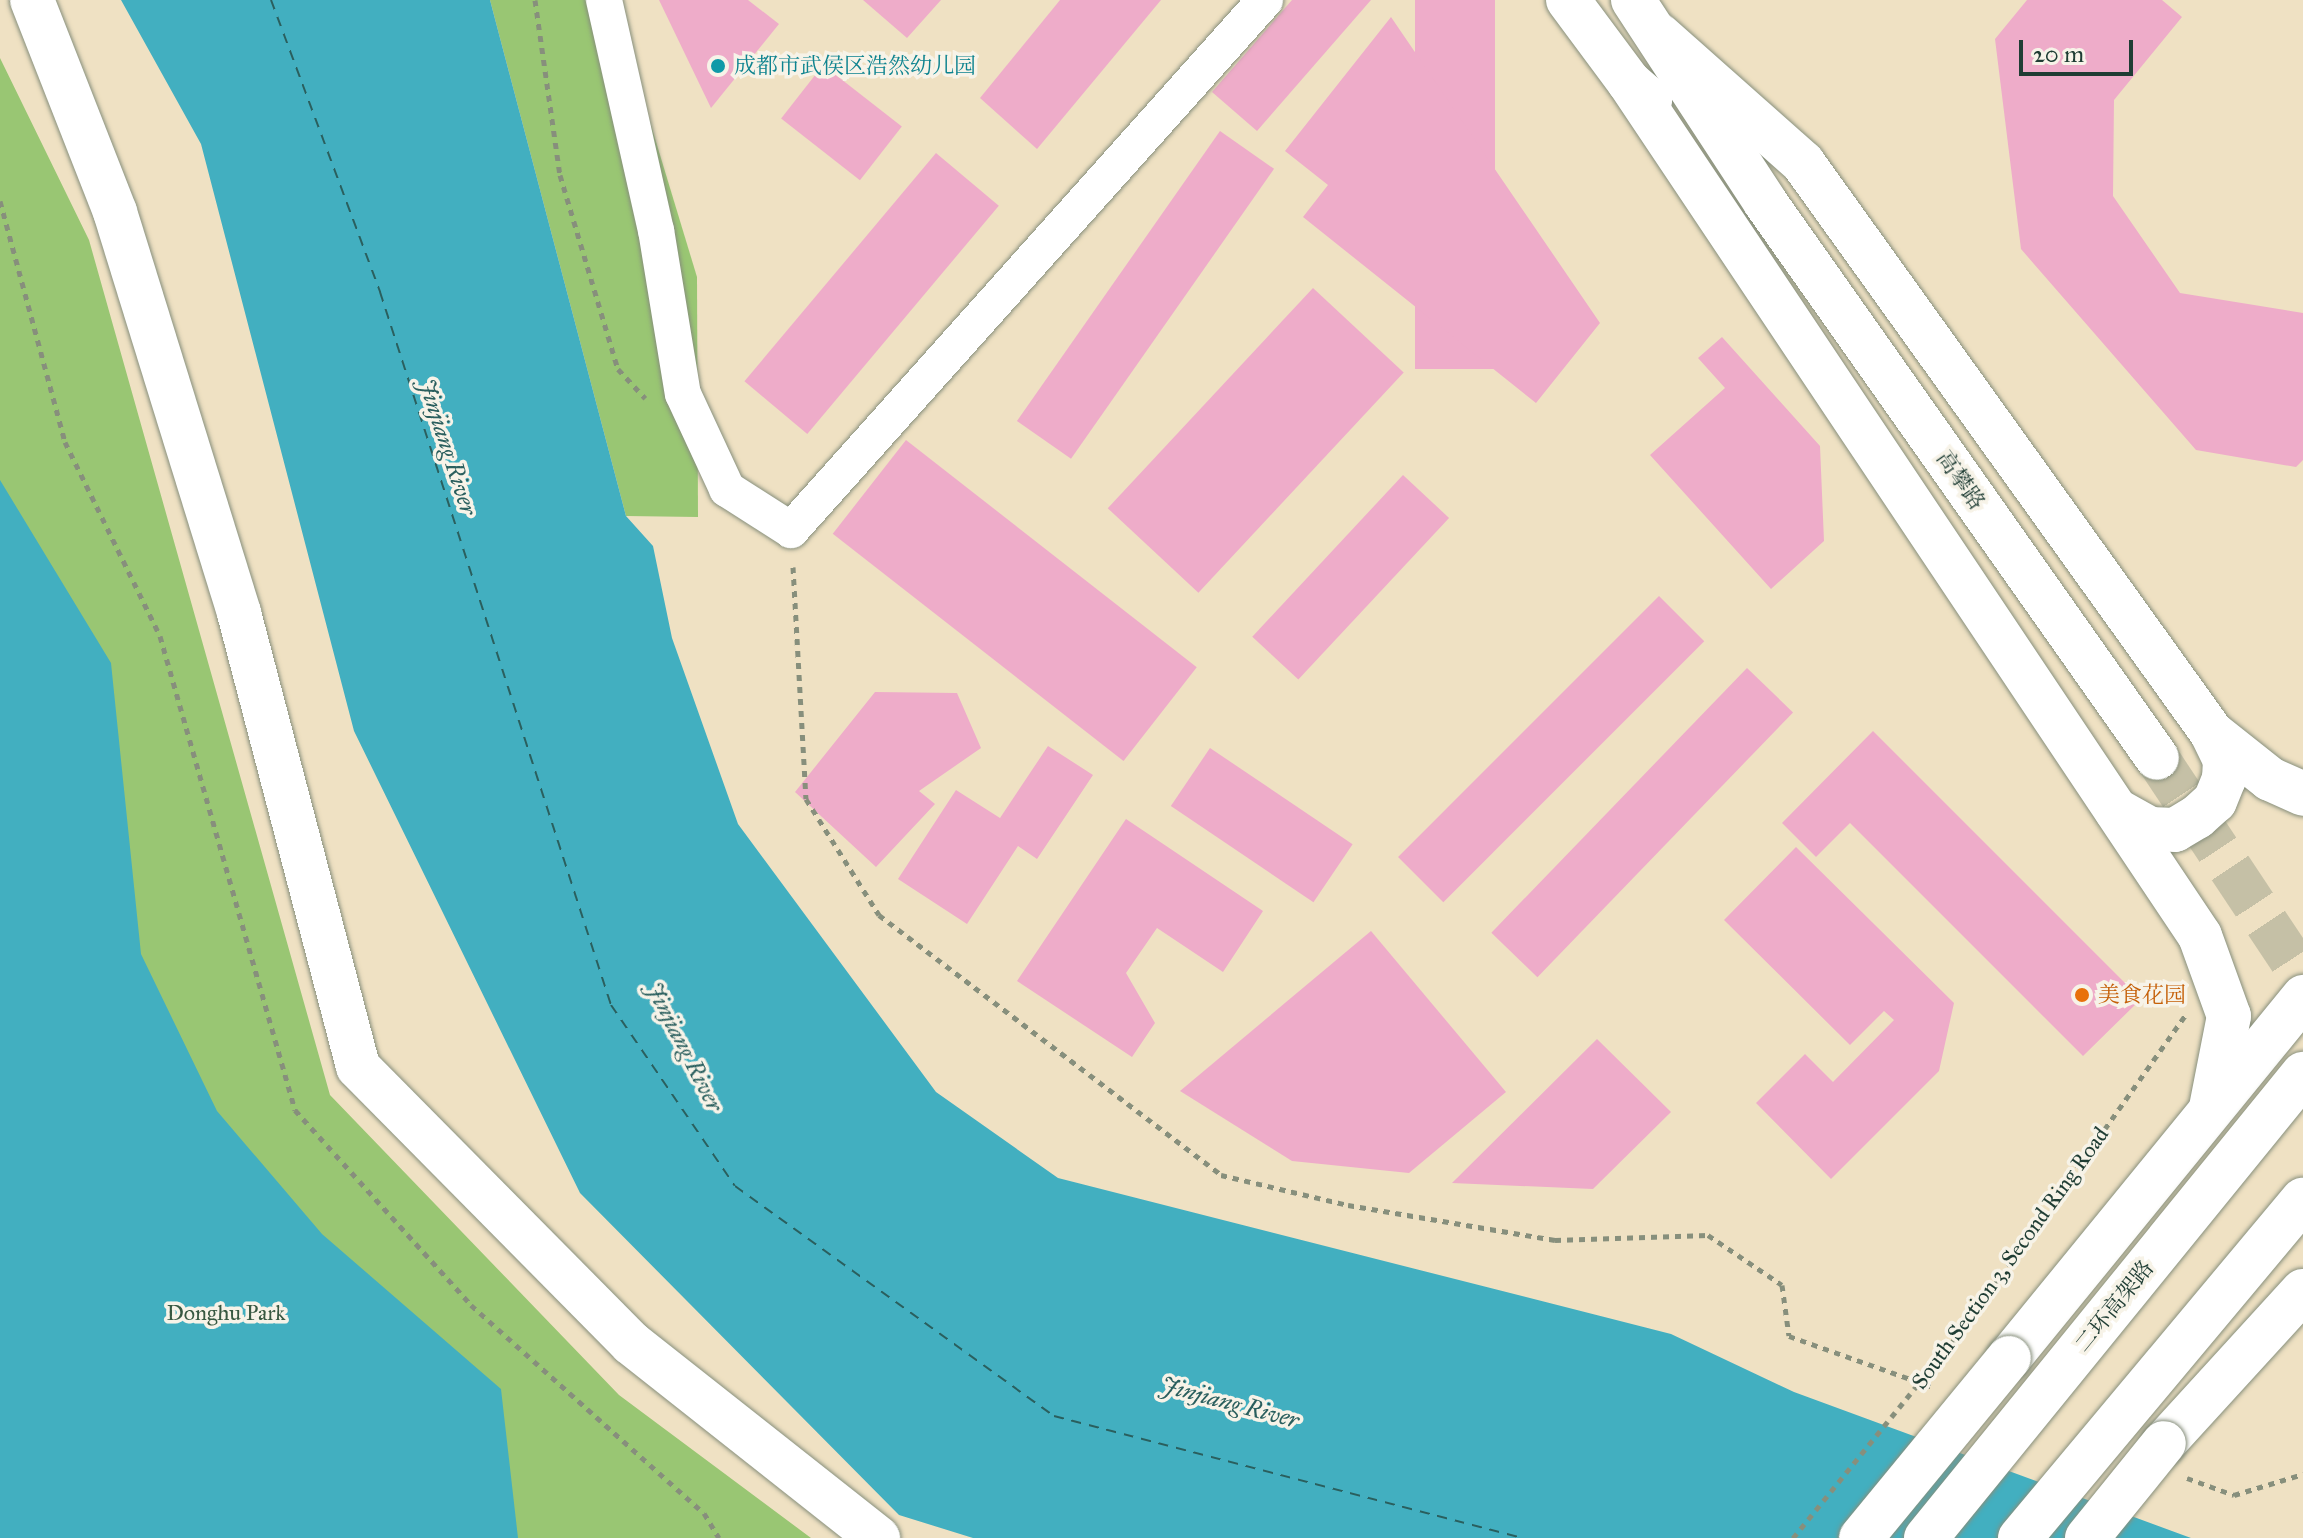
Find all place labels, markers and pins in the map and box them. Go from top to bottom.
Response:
place label: 成都市武侯区浩然幼儿园 [734,53,976,79]
marker: 成都市武侯区浩然幼儿园 [709,57,727,75]
place label: 美食花园 [2098,982,2186,1008]
marker: 美食花园 [2073,986,2091,1004]

